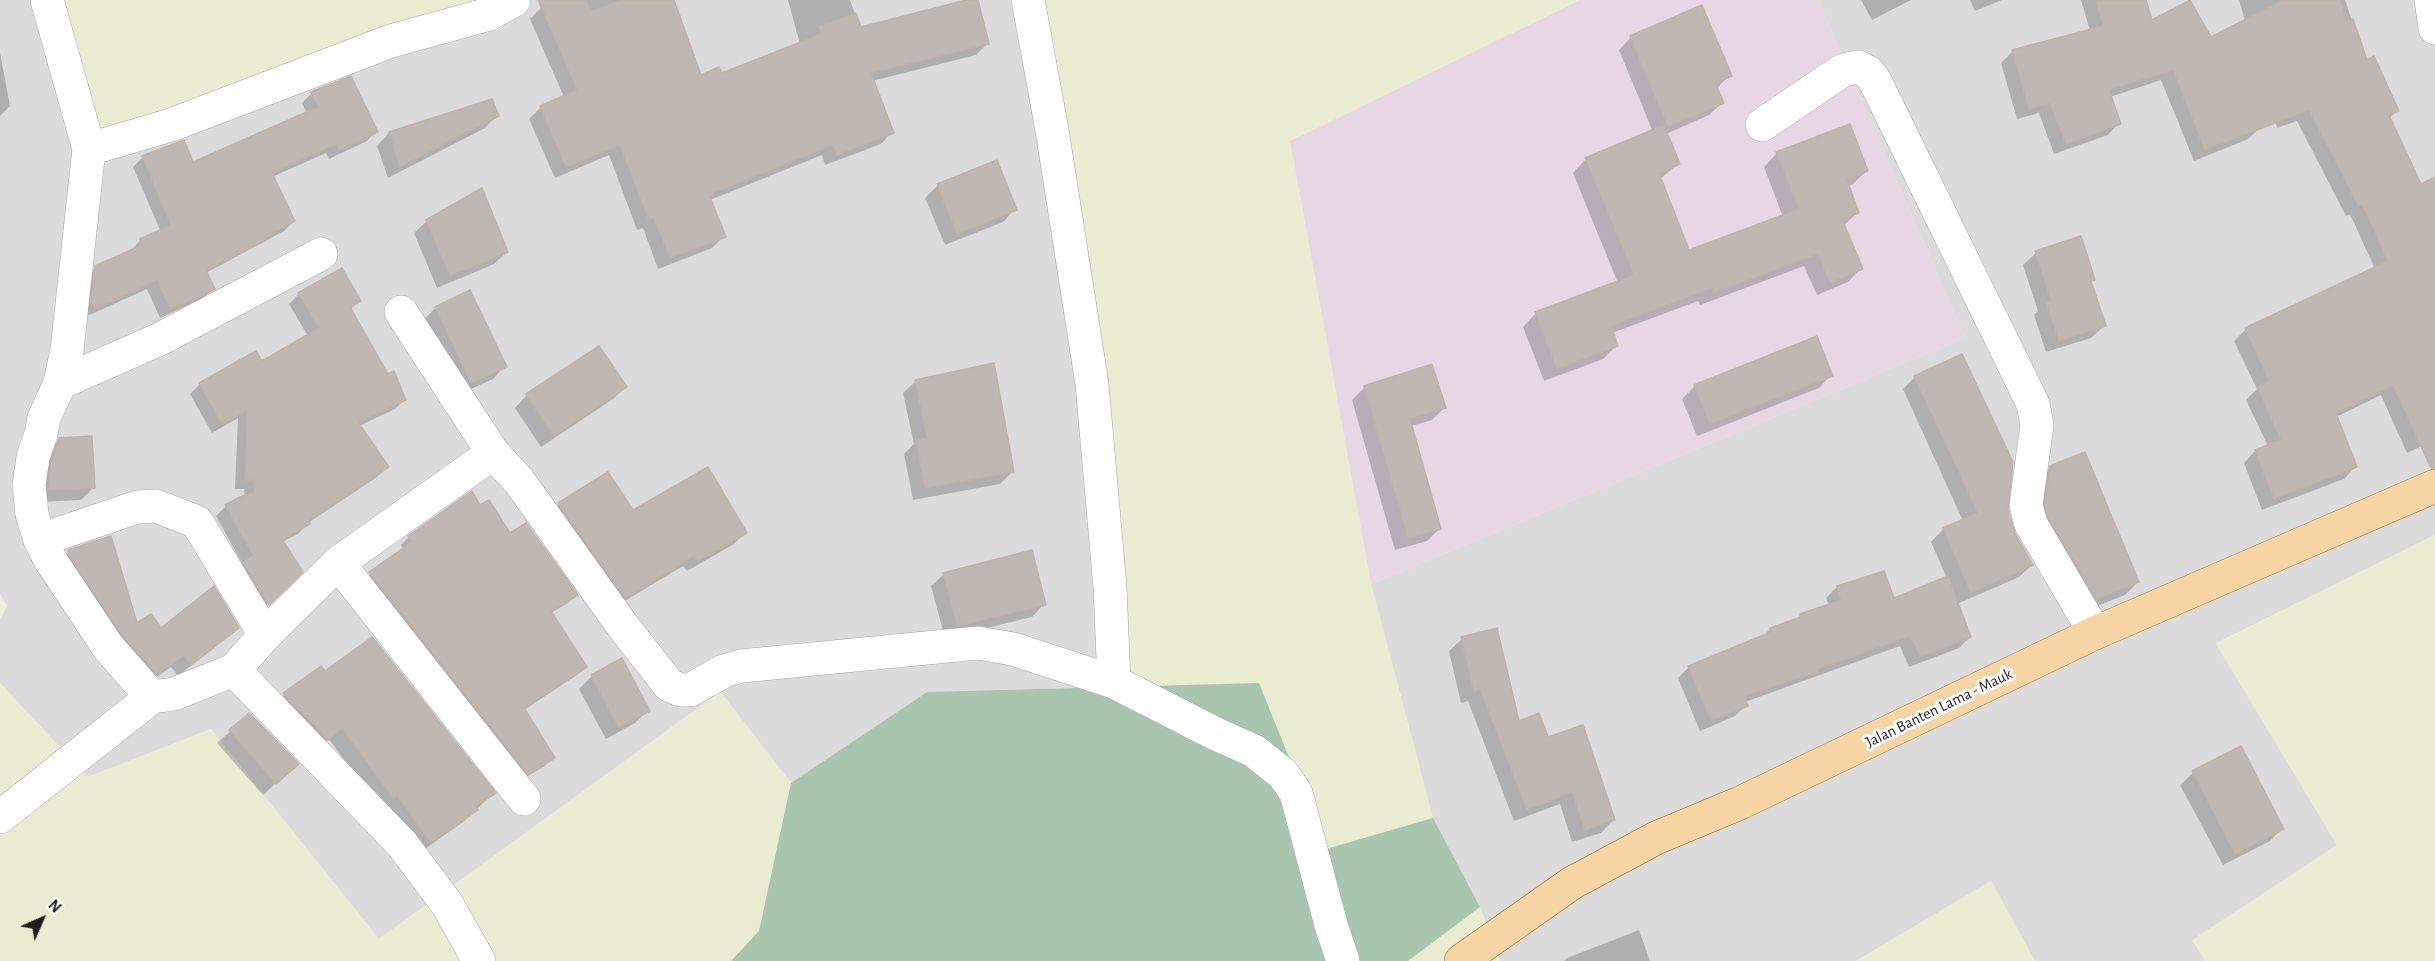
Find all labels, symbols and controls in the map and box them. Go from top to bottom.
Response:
street label: Jalan Banten Lama - Mauk [1862,664,2016,752]
north arrow [12,889,72,949]
text: N [45,897,64,916]

